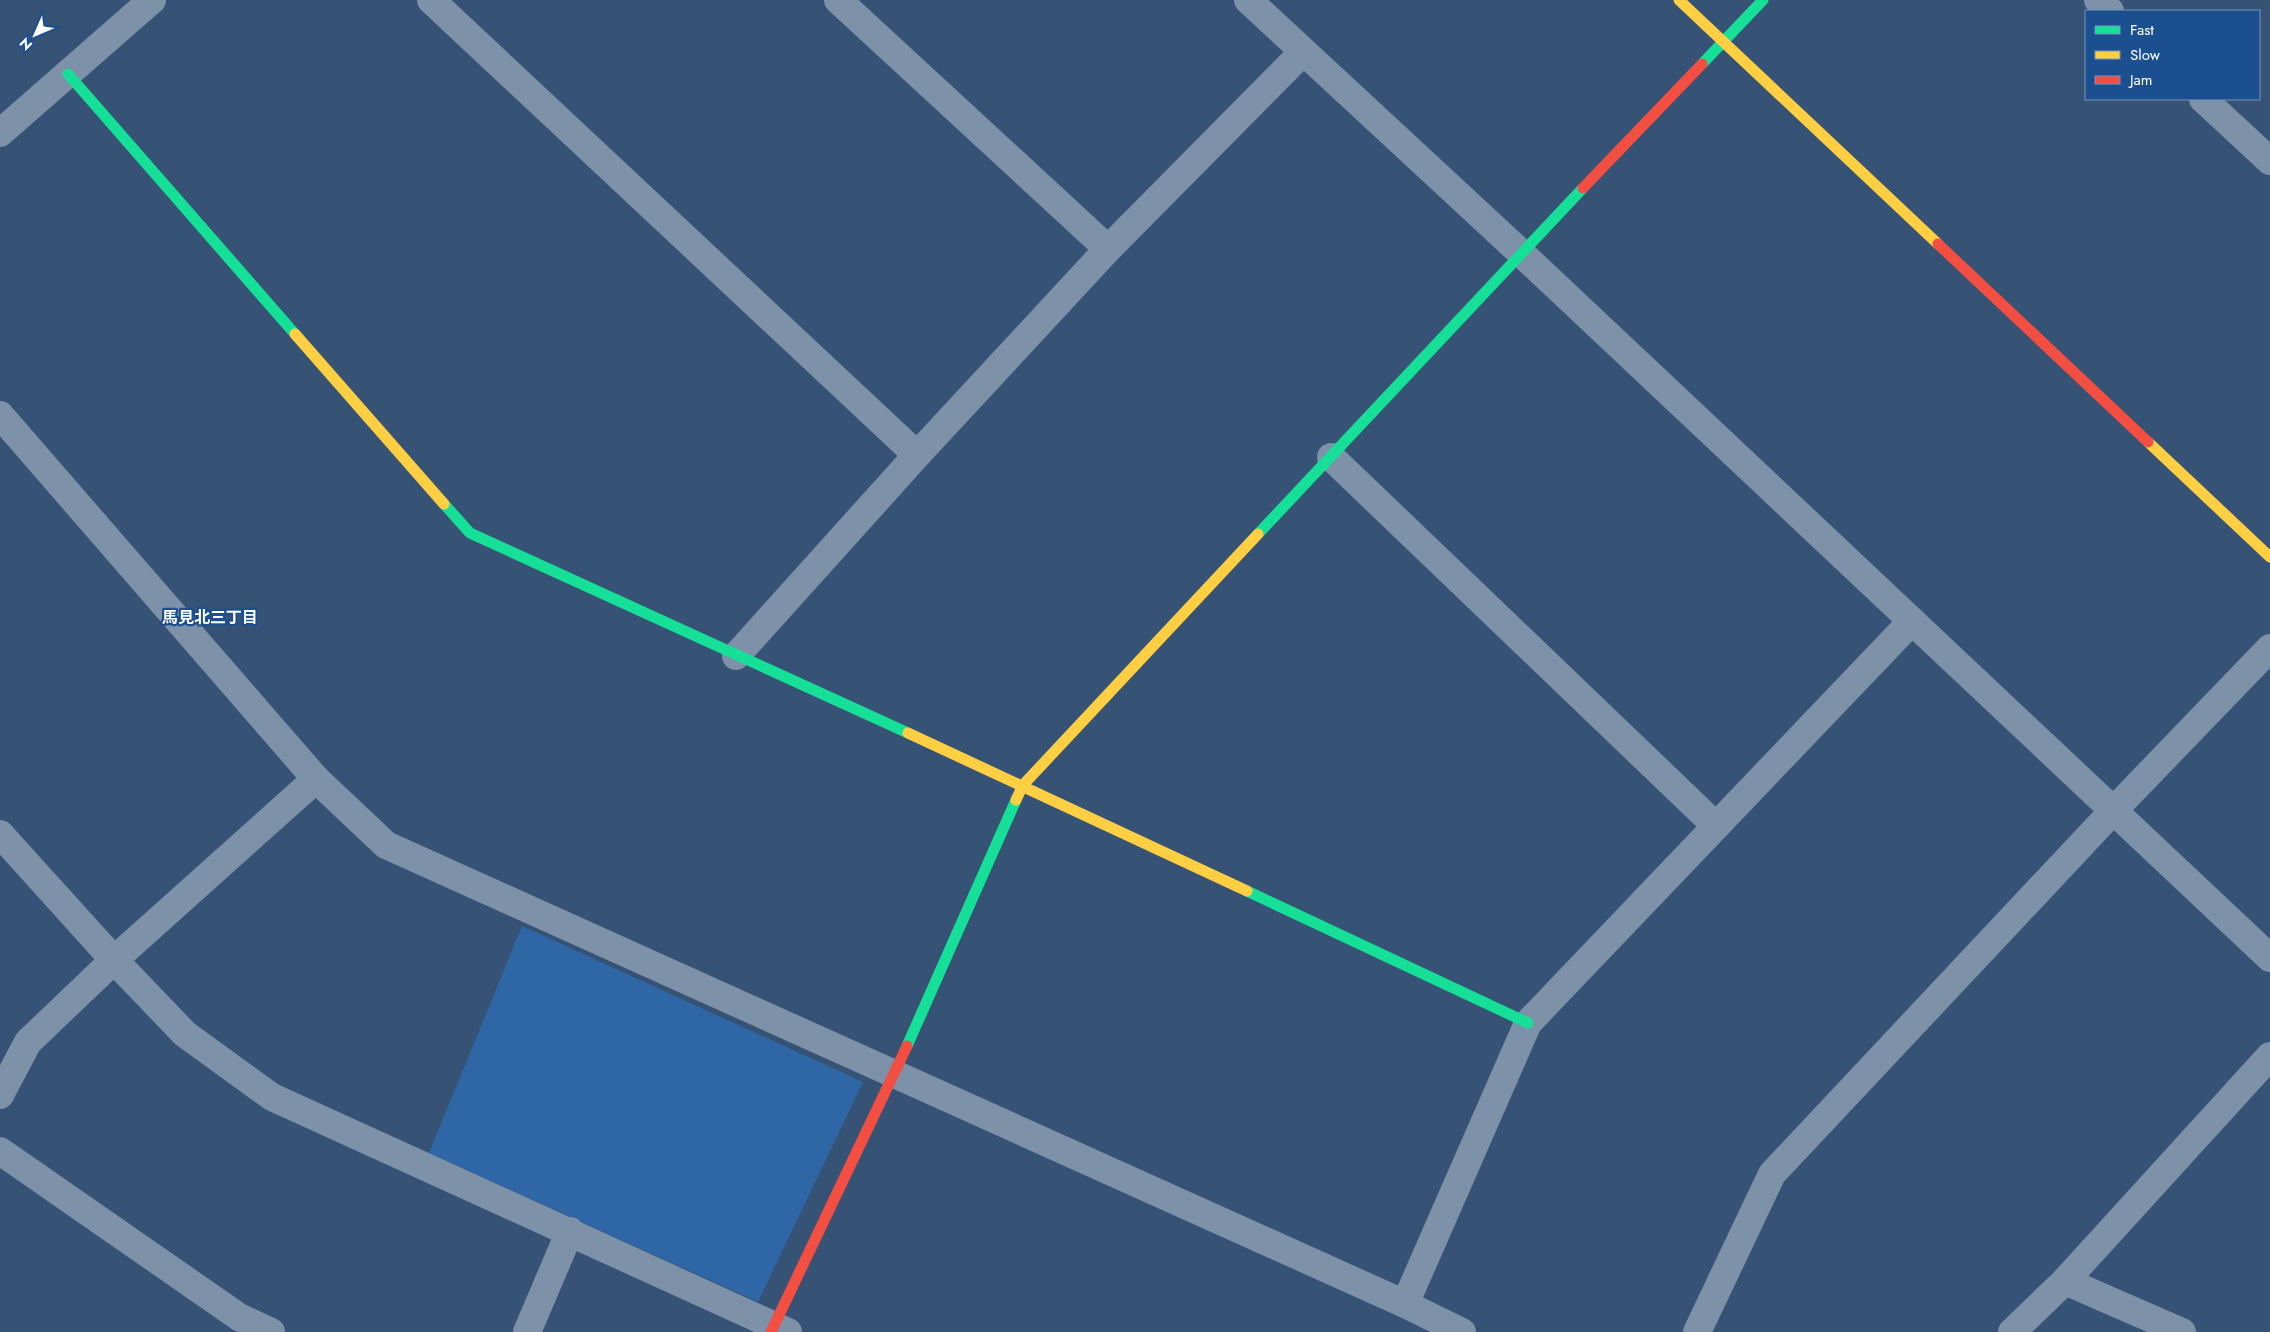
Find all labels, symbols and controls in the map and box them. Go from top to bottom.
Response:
north arrow [10,10,60,60]
legend [2085,10,2260,100]
text: Fast [2130,19,2154,41]
text: N [15,33,37,55]
text: Slow [2130,44,2161,66]
text: Jam [2128,69,2153,91]
district label: 馬見北三丁目 [162,606,258,629]

